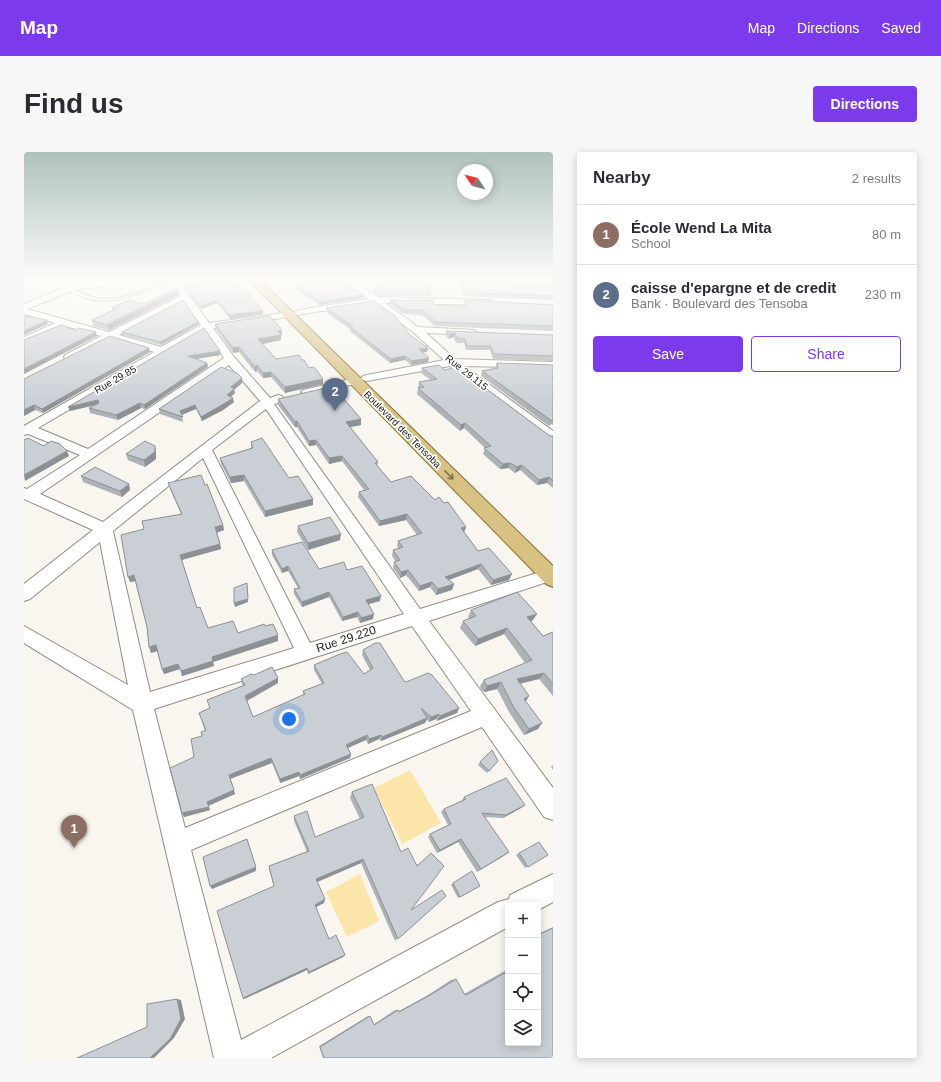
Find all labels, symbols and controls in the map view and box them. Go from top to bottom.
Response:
text: Map [20,17,58,38]
text: Map [748,20,775,36]
text: Directions [797,20,859,36]
text: Saved [881,20,921,36]
button: Directions [813,86,917,122]
text: Find us [24,88,124,119]
north arrow [457,164,493,200]
text: Nearby [593,168,651,187]
text: 2 results [852,171,901,186]
text: École Wend La Mita [631,219,772,236]
text: 1 [602,227,610,242]
text: 80 m [872,227,901,242]
text: School [631,236,671,251]
text: caisse d'epargne et de credit [631,279,836,296]
text: 2 [602,287,610,302]
text: 230 m [865,287,901,302]
text: Bank · Boulevard des Tensoba [631,296,808,311]
button: Save [593,336,743,372]
button: Share [751,336,901,372]
street label: Rue 29.115 [443,352,491,393]
street label: Rue 29.85 [93,363,138,396]
pin: 2 [322,378,348,411]
street label: Boulevard des Tensoba [362,389,444,470]
one-way arrow [444,470,454,480]
street label: Rue 29.220 [314,623,378,655]
your location [279,709,299,729]
pin: 1 [61,815,87,848]
map controls [505,902,541,1046]
button: + [505,902,541,938]
button: − [505,938,541,974]
button: locate [505,974,541,1010]
button: layers [505,1010,541,1046]

